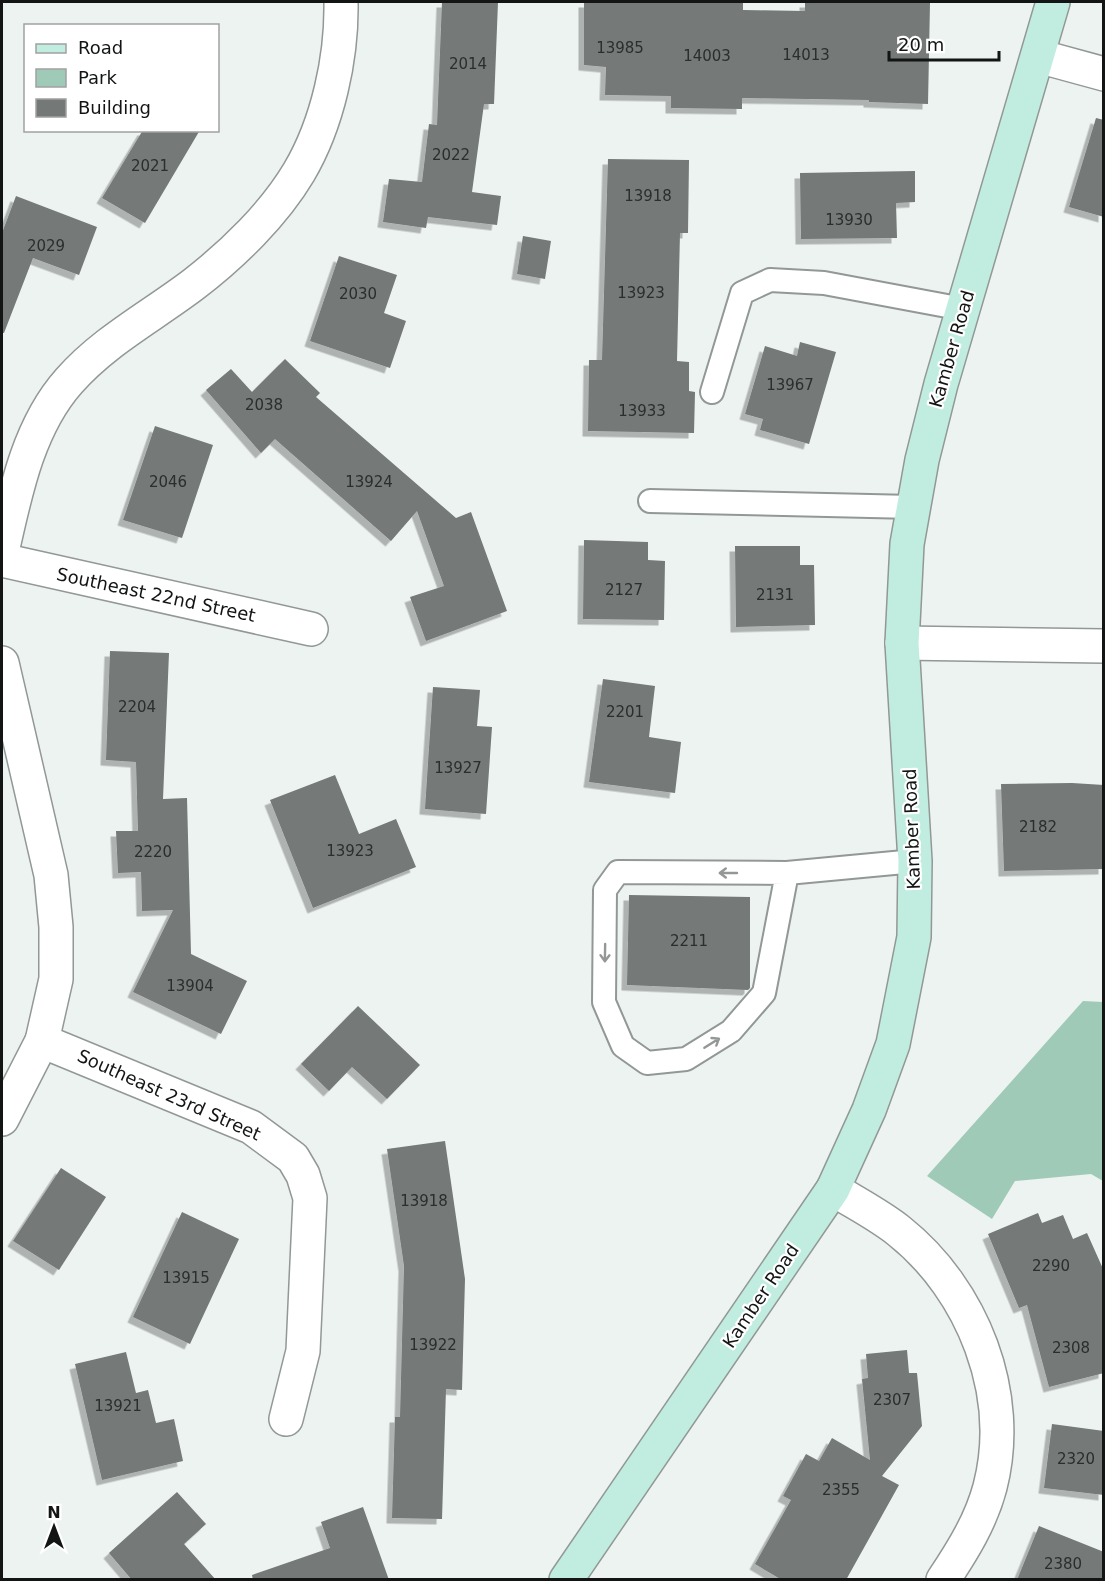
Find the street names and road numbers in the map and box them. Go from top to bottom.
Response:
street label: Kamber Road [925,288,978,410]
street label: Southeast 22nd Street [55,563,257,626]
street label: Kamber Road [899,768,924,890]
street label: Southeast 23rd Street [74,1045,264,1144]
street label: Kamber Road [718,1240,803,1352]

